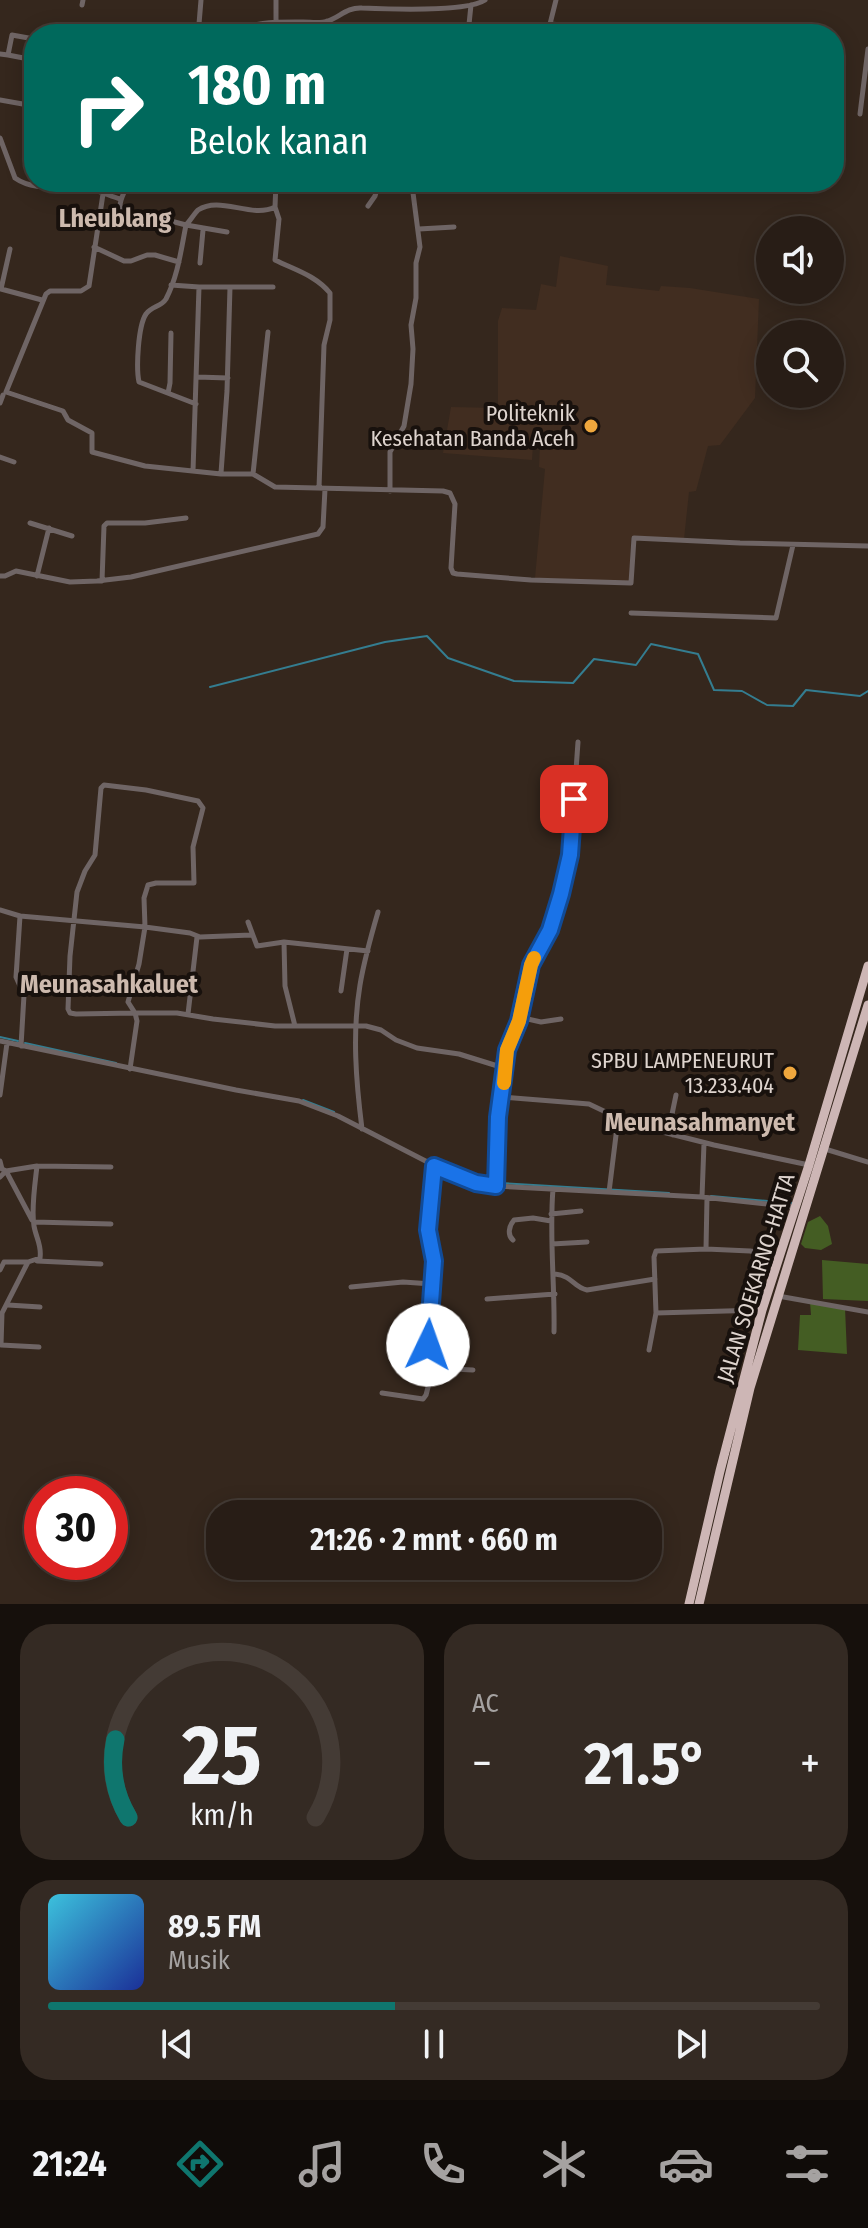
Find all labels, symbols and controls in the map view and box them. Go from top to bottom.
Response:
text: 180 m [188,52,326,119]
icon: right [56,56,160,160]
text: Belok kanan [188,120,368,164]
district label: Lheublang [59,203,171,234]
map controls [756,216,844,408]
button: sound [756,216,844,304]
button: search [756,320,844,408]
place label: Politeknik Kesehatan Banda Aceh [370,400,576,452]
marker: Politeknik Kesehatan Banda Aceh [582,417,600,435]
pin [540,765,608,833]
icon: arrive [552,777,596,821]
district label: Meunasahkaluet [20,969,199,1000]
place label: SPBU LAMPENEURUT 13.233.404 [591,1047,775,1099]
marker: SPBU LAMPENEURUT 13.233.404 [781,1064,799,1082]
district label: Meunasahmanyet [605,1107,796,1138]
street label: JALAN SOEKARNO-HATTA [711,1170,801,1386]
position arrow [386,1303,470,1387]
speed limit sign: 30 [24,1476,128,1580]
text: 21:26 · 2 mnt · 660 m [310,1522,558,1558]
text: AC [472,1688,499,1719]
text: 25 [181,1706,262,1806]
text: 21.5° [584,1728,708,1800]
text: − [472,1737,492,1790]
text: + [800,1737,820,1790]
text: km/h [190,1798,254,1833]
text: 89.5 FM [168,1909,261,1945]
text: Musik [168,1945,230,1976]
icon: previous [155,2022,199,2066]
icon: pause [412,2022,456,2066]
icon: next [669,2022,713,2066]
icon: directions [172,2136,228,2192]
icon: music [294,2136,350,2192]
icon: phone [415,2136,471,2192]
icon: climate [536,2136,592,2192]
icon: car [658,2136,714,2192]
icon: filters [779,2136,835,2192]
text: 21:24 [33,2142,107,2186]

